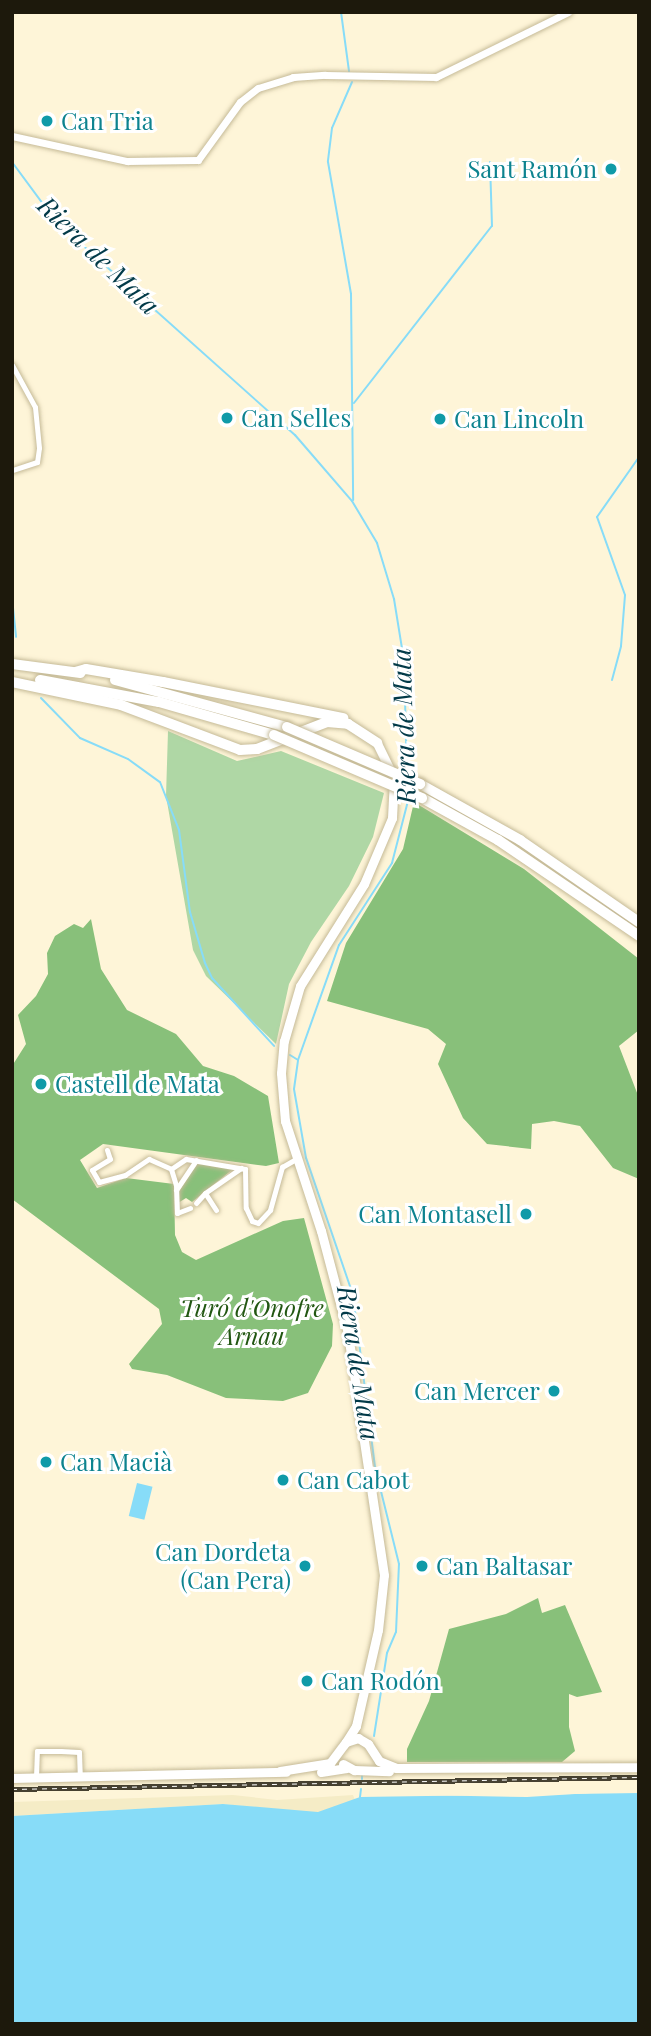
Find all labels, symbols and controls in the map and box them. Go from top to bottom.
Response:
place label: Can Tria [61,107,154,135]
marker: Can Tria [39,113,55,129]
place label: Sant Ramón [467,155,597,183]
marker: Sant Ramón [603,161,619,177]
water label: Riera de Mata [32,189,166,321]
place label: Can Selles [241,404,351,432]
place label: Can Lincoln [454,405,584,433]
marker: Can Selles [219,410,235,426]
marker: Can Lincoln [432,411,448,427]
water label: Riera de Mata [385,647,421,805]
place label: Castell de Mata [55,1070,220,1098]
marker: Castell de Mata [33,1076,49,1092]
place label: Can Montasell [358,1200,512,1228]
marker: Can Montasell [518,1206,534,1222]
water label: Riera de Mata [331,1283,387,1443]
park label: Turó d'Onofre Arnau [180,1294,324,1350]
place label: Can Mercer [414,1377,540,1405]
marker: Can Mercer [546,1383,562,1399]
place label: Can Macià [60,1448,172,1476]
marker: Can Macià [38,1454,54,1470]
place label: Can Cabot [297,1466,409,1494]
marker: Can Cabot [275,1472,291,1488]
place label: Can Dordeta (Can Pera) [155,1538,291,1594]
place label: Can Baltasar [436,1552,572,1580]
marker: Can Dordeta (Can Pera) [297,1558,313,1574]
marker: Can Baltasar [414,1558,430,1574]
place label: Can Rodón [321,1667,440,1695]
marker: Can Rodón [299,1673,315,1689]

